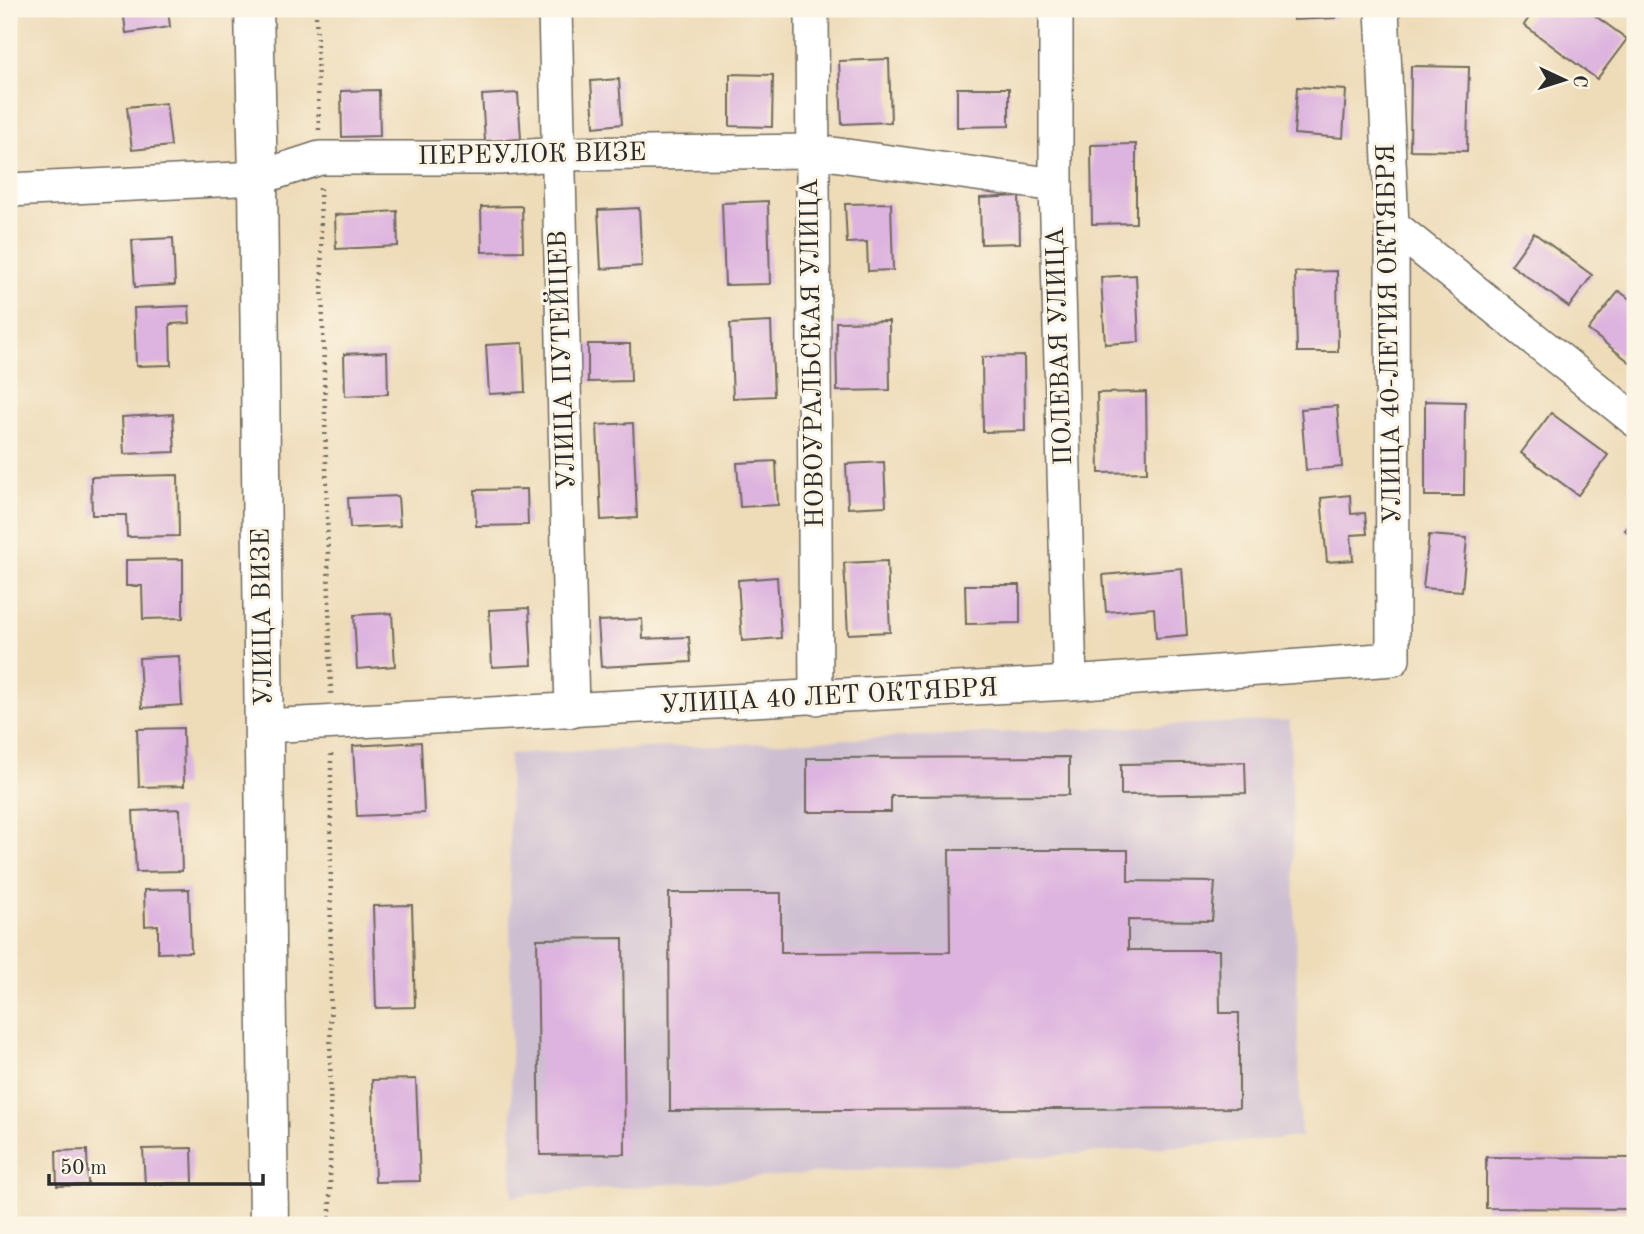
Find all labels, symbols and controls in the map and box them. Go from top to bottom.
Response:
north arrow [1528,46,1598,116]
text: С [1569,74,1588,88]
street label: ПЕРЕУЛОК ВИЗЕ [417,140,647,170]
street label: УЛИЦА 40-ЛЕТИЯ ОКТЯБРЯ [1374,144,1406,524]
street label: НОВОУРАЛЬСКАЯ УЛИЦА [797,178,829,528]
street label: ПОЛЕВАЯ УЛИЦА [1043,226,1077,466]
street label: УЛИЦА ПУТЕЙЦЕВ [540,230,581,490]
street label: УЛИЦА ВИЗЕ [248,528,278,706]
street label: УЛИЦА 40 ЛЕТ ОКТЯБРЯ [659,675,999,719]
scale bar [49,1143,262,1187]
text: 50 m [60,1158,107,1179]

